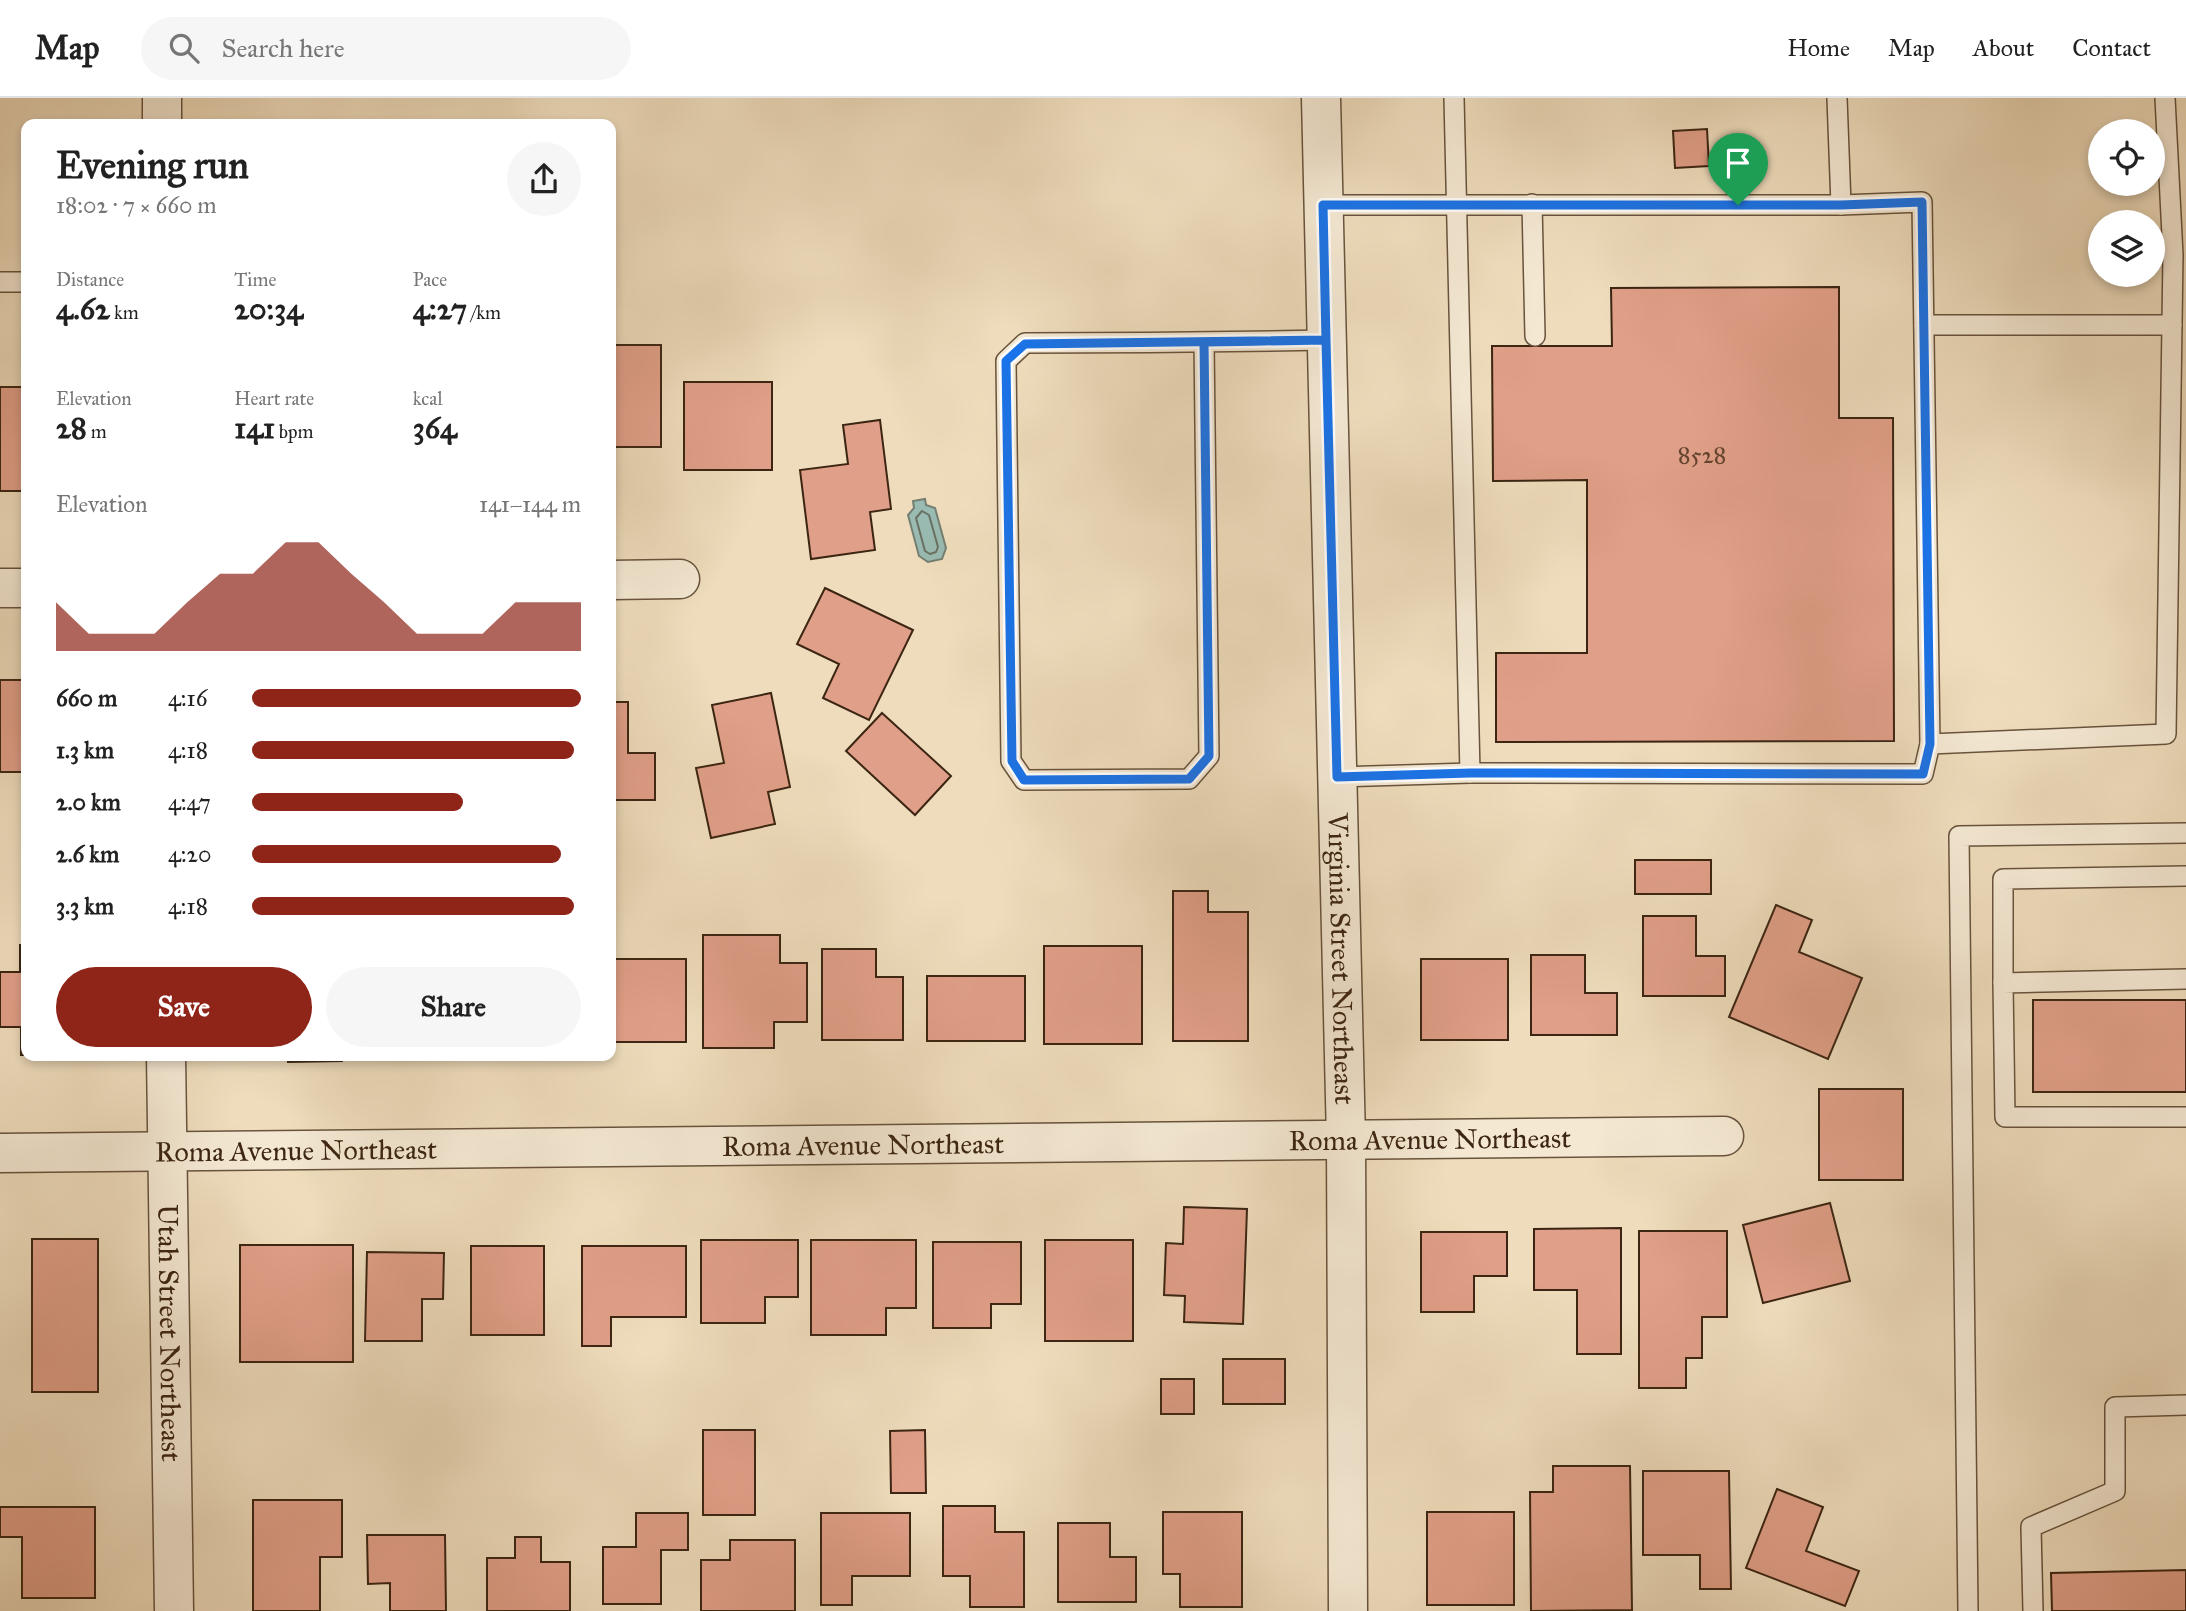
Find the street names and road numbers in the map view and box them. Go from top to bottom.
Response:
street label: Virginia Street Northeast [1320,811,1362,1105]
street label: Roma Avenue Northeast [1289,1121,1571,1158]
street label: Roma Avenue Northeast [722,1126,1004,1164]
street label: Roma Avenue Northeast [155,1132,437,1169]
street label: Utah Street Northeast [150,1204,189,1462]

